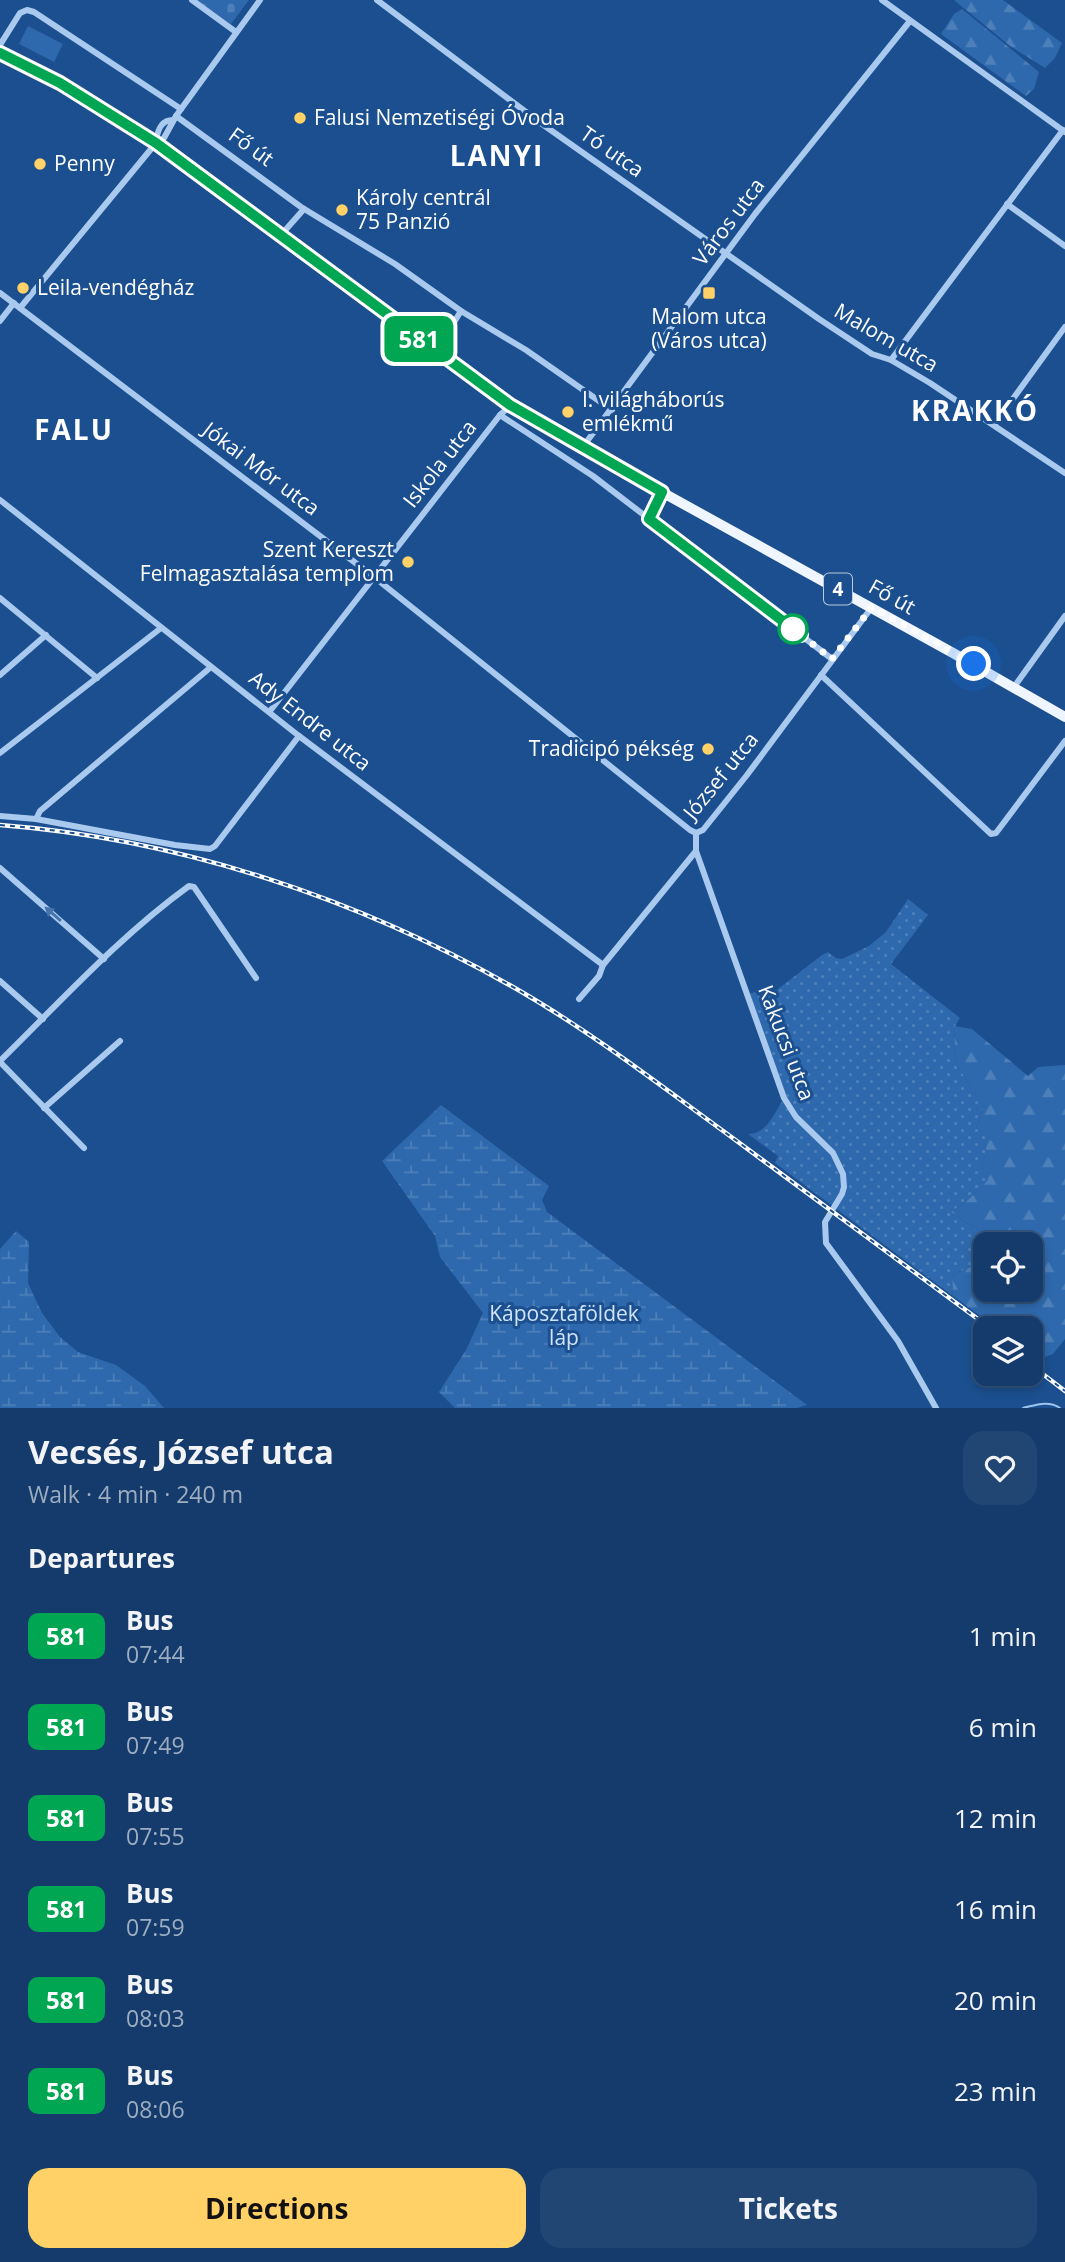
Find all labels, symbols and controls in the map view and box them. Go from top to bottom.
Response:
place label: Falusi Nemzetiségi Óvoda [314,103,565,131]
marker: Falusi Nemzetiségi Óvoda [292,110,308,126]
street label: Tó utca [575,119,650,183]
street label: Fő út [223,120,280,172]
district label: LANYI [450,136,544,174]
place label: Penny [54,149,115,177]
marker: Penny [32,156,48,172]
street label: Város utca [686,172,770,271]
place label: Károly centrál 75 Panzió [356,183,491,235]
marker: Károly centrál 75 Panzió [334,202,350,218]
place label: Leila-vendégház [37,273,195,301]
marker: Leila-vendégház [15,280,31,296]
marker: Malom utca (Város utca) [701,285,717,301]
street label: Malom utca [829,296,944,378]
place label: Malom utca (Város utca) [651,302,767,354]
line badge: 581 [379,316,459,362]
text: 581 [398,322,440,355]
place label: I. világháborús emlékmű [582,385,725,437]
district label: KRAKKÓ [911,391,1039,429]
marker: I. világháborús emlékmű [560,404,576,420]
district label: FALU [34,410,114,448]
street label: Jókai Mór utca [196,414,326,521]
street label: Iskola utca [396,414,482,513]
place label: Szent Kereszt Felmagasztalása templom [140,535,394,587]
marker: Szent Kereszt Felmagasztalása templom [400,554,416,570]
street label: Fő út [864,572,921,620]
road number: 4 [824,574,852,604]
unlabelled marker [778,614,808,644]
your location [956,646,991,681]
street label: Ady Endre utca [244,664,377,777]
street label: József utca [675,726,764,826]
place label: Tradicipó pékség [529,734,694,762]
marker: Tradicipó pékség [700,741,716,757]
one-way arrow [44,907,61,923]
street label: Kakucsi utca [752,981,822,1104]
map controls [973,1232,1043,1386]
button: locate [973,1232,1043,1302]
park label: Káposztaföldek láp [489,1299,639,1351]
button: layers [973,1316,1043,1386]
text: Vecsés, József utca [28,1429,334,1474]
button: heart [963,1431,1037,1505]
text: Walk · 4 min · 240 m [28,1478,243,1510]
text: Departures [28,1540,175,1576]
text: Bus [126,1602,173,1638]
text: 1 min [969,1618,1037,1654]
text: 581 [46,1619,87,1652]
text: 07:44 [126,1638,185,1670]
text: Bus [126,1693,173,1729]
text: 6 min [969,1709,1037,1745]
text: 581 [46,1710,87,1743]
text: 07:49 [126,1729,185,1761]
text: Bus [126,1784,173,1820]
text: 12 min [954,1800,1037,1836]
text: 581 [46,1801,87,1834]
text: 07:55 [126,1820,185,1852]
text: Bus [126,1875,173,1911]
text: 16 min [954,1891,1037,1927]
text: 581 [46,1892,87,1925]
text: 07:59 [126,1911,185,1943]
text: Bus [126,1966,173,2002]
text: 20 min [954,1982,1037,2018]
text: 581 [46,1983,87,2016]
text: 08:03 [126,2002,185,2034]
text: Bus [126,2057,173,2093]
text: 23 min [954,2073,1037,2109]
text: 581 [46,2074,87,2107]
text: 08:06 [126,2093,185,2125]
button: Directions [28,2168,526,2248]
button: Tickets [540,2168,1037,2248]

